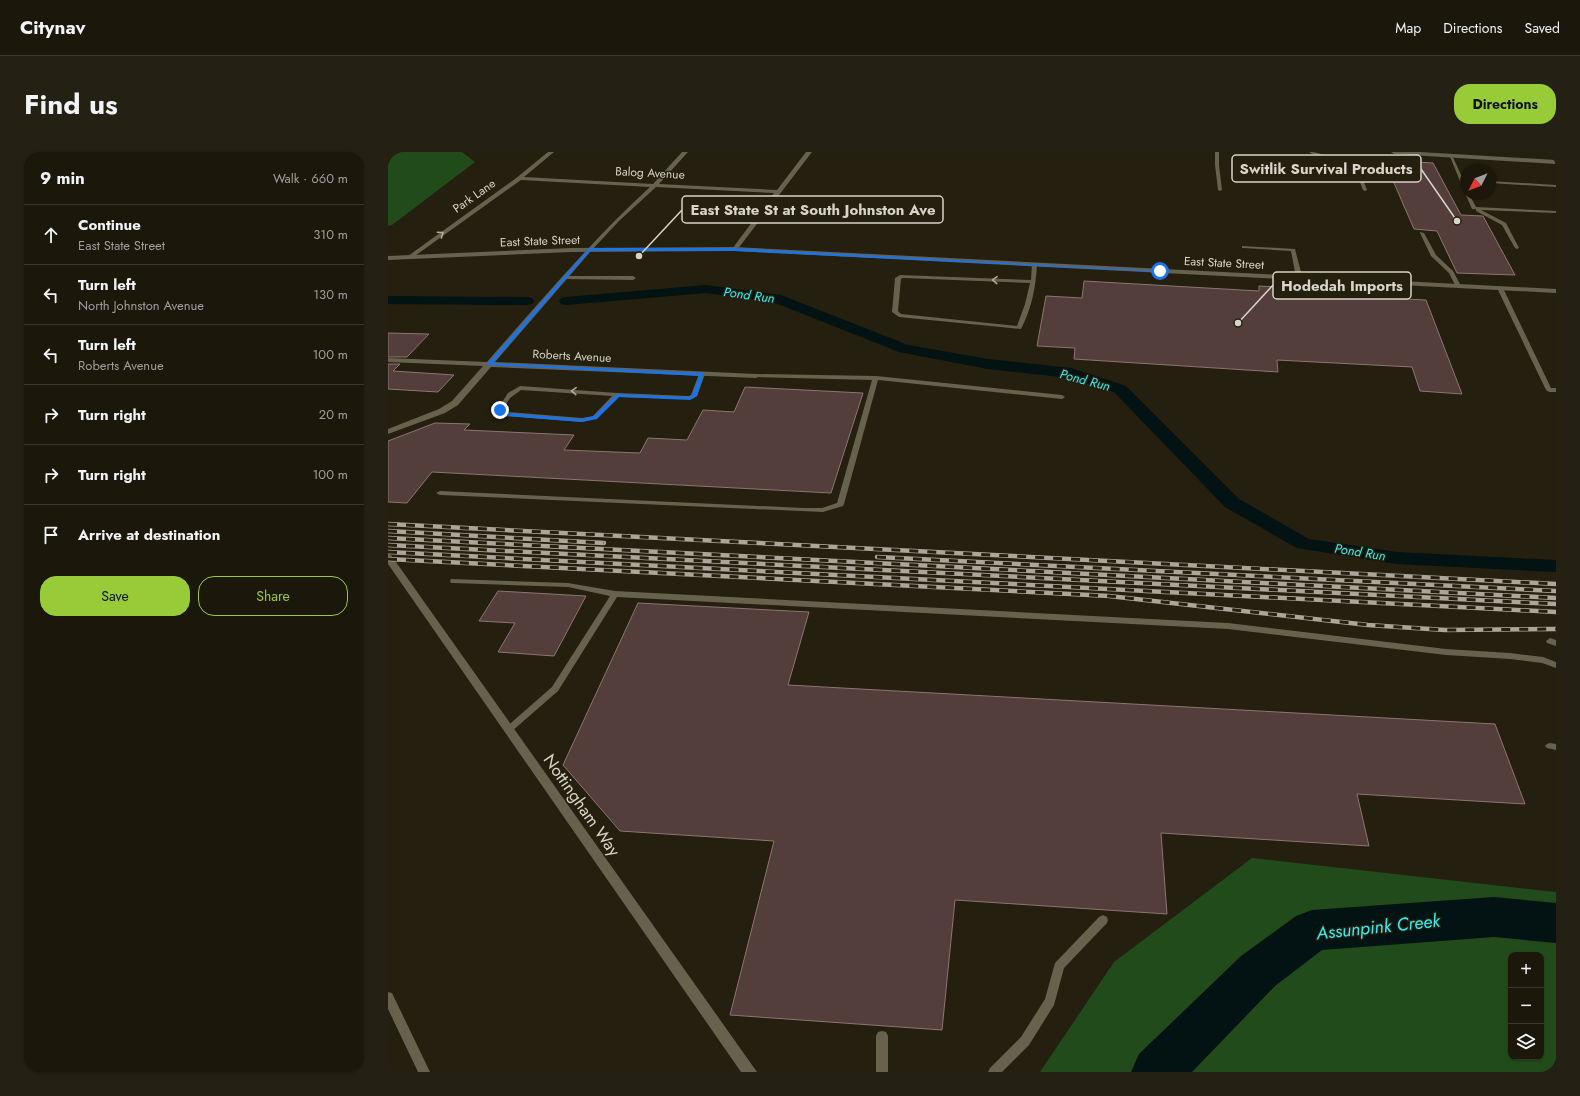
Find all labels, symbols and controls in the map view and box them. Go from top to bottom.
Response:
text: Citynav [20,14,86,41]
text: Map [1395,18,1421,38]
text: Directions [1443,18,1503,38]
text: Saved [1525,18,1560,38]
text: Find us [24,84,118,125]
button: Directions [1454,84,1556,124]
callout: Switlik Survival Products [1232,155,1421,182]
text: Switlik Survival Products [1240,158,1413,180]
street label: Balog Avenue [615,162,685,184]
north arrow [1460,164,1496,200]
text: 9 min [40,166,85,190]
text: Walk · 660 m [273,169,348,188]
street label: Park Lane [449,175,499,217]
callout: East State St at South Johnston Ave [682,196,943,223]
text: East State St at South Johnston Ave [690,199,936,221]
text: Continue [78,214,141,236]
icon: ahead [40,224,62,246]
text: 310 m [313,225,348,244]
street label: East State Street [500,231,581,251]
one-way arrow [436,232,443,239]
text: East State Street [78,236,165,255]
street label: East State Street [1183,252,1265,274]
route start [1151,262,1169,280]
callout: Hodedah Imports [1273,272,1411,299]
text: Turn left [78,274,136,296]
text: Hodedah Imports [1281,275,1403,297]
one-way arrow [992,276,998,284]
water label: Pond Run [722,282,776,308]
icon: left [40,284,62,306]
text: 130 m [313,285,348,304]
text: North Johnston Avenue [78,296,204,315]
text: Turn left [78,334,136,356]
icon: left [40,344,62,366]
text: 100 m [313,345,348,364]
street label: Roberts Avenue [532,345,612,367]
text: Roberts Avenue [78,356,164,375]
water label: Pond Run [1058,364,1113,396]
one-way arrow [571,387,577,396]
route end [491,401,509,419]
icon: right [40,404,62,426]
text: Turn right [78,404,146,426]
text: 20 m [319,405,348,424]
icon: right [40,464,62,486]
text: Turn right [78,464,146,486]
text: 100 m [313,465,348,484]
icon: arrive [40,524,62,546]
text: Arrive at destination [78,524,220,546]
water label: Pond Run [1333,539,1387,565]
button: Save [40,576,190,616]
button: Share [198,576,348,616]
street label: Nottingham Way [538,749,626,861]
water label: Assunpink Creek [1314,907,1442,947]
map controls [1508,952,1544,1060]
button: + [1508,952,1544,988]
button: − [1508,988,1544,1024]
button: layers [1508,1024,1544,1060]

